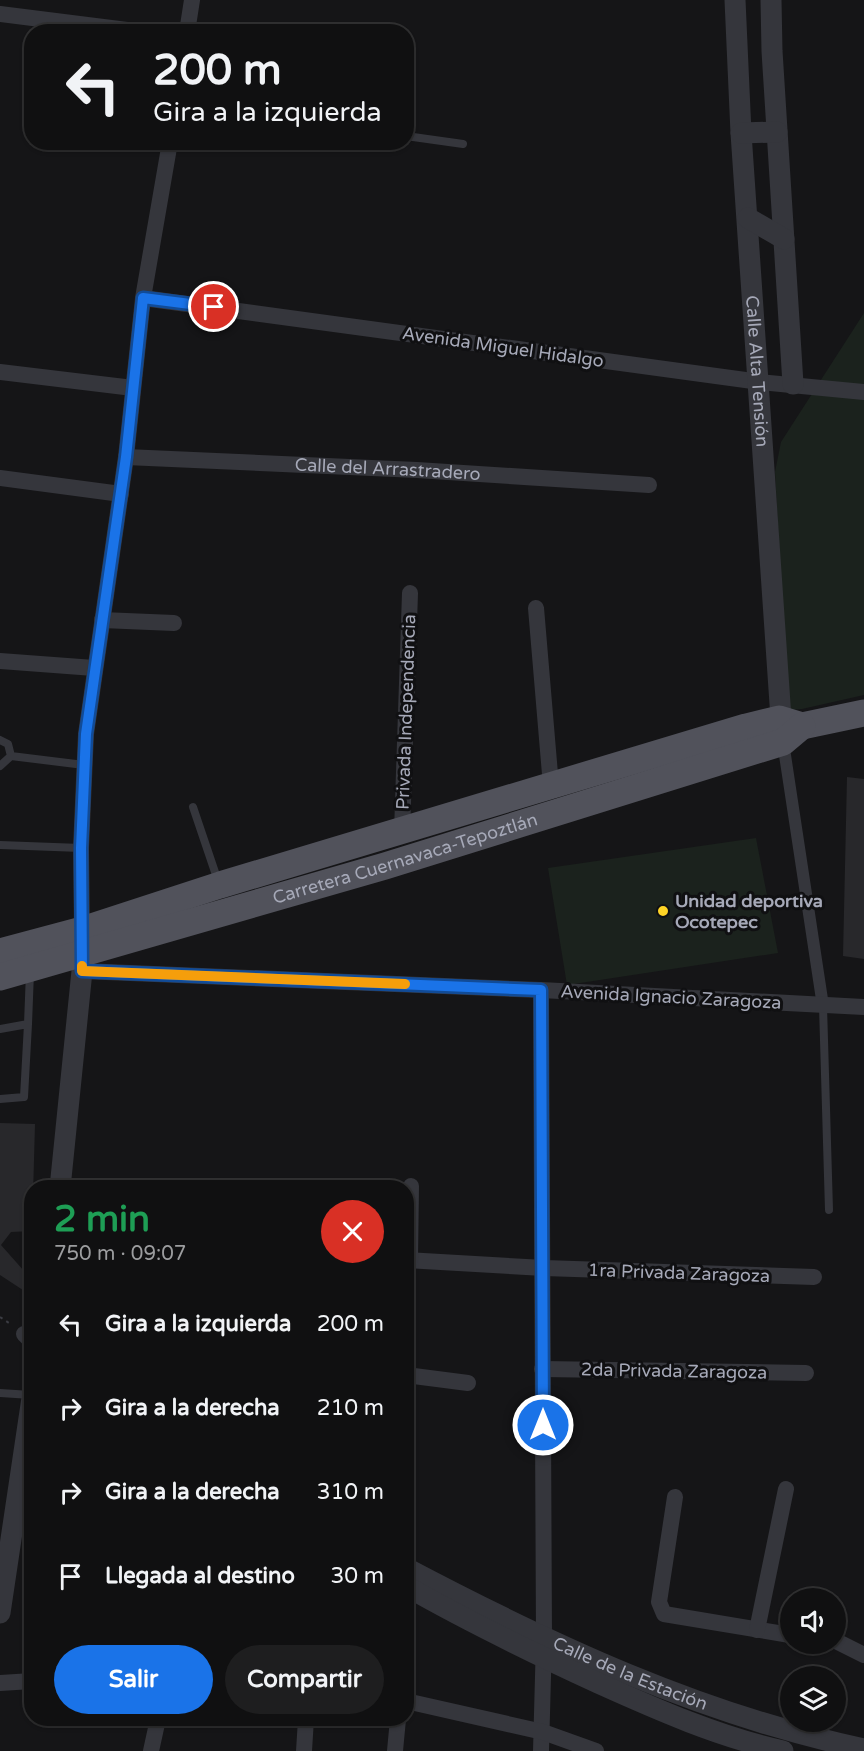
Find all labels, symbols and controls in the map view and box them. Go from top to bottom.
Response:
text: 200 m [153,45,282,96]
icon: left [54,48,132,126]
text: Gira a la izquierda [153,96,382,129]
pin [188,281,239,332]
icon: arrive [197,290,230,323]
street label: Calle Alta Tensión [741,295,773,448]
street label: Avenida Miguel Hidalgo [401,322,605,372]
street label: Calle del Arrastradero [294,454,481,485]
street label: Privada Independencia [392,614,420,810]
street label: Carretera Cuernavaca-Tepoztlán [270,808,540,909]
place label: Unidad deportiva Ocotepec [675,890,823,933]
marker: Unidad deportiva Ocotepec [656,904,670,918]
street label: Avenida Ignacio Zaragoza [560,980,782,1014]
text: 2 min [54,1198,150,1241]
button: close [321,1200,384,1263]
text: 750 m · 09:07 [54,1242,186,1266]
street label: 1ra Privada Zaragoza [588,1259,770,1287]
icon: left [54,1308,87,1341]
text: Gira a la izquierda [105,1311,291,1337]
text: 200 m [317,1311,384,1337]
street label: 2da Privada Zaragoza [581,1358,767,1384]
icon: right [54,1392,87,1425]
position arrow [511,1393,575,1457]
text: Gira a la derecha [105,1395,280,1421]
text: 210 m [317,1395,384,1421]
icon: right [54,1476,87,1509]
text: Gira a la derecha [105,1479,280,1505]
text: 310 m [317,1479,384,1505]
icon: arrive [54,1560,87,1593]
text: Llegada al destino [105,1563,295,1589]
text: 30 m [330,1563,384,1589]
map controls [780,1588,846,1732]
button: sound [780,1588,846,1654]
street label: Calle de la Estación [550,1632,710,1715]
button: Salir [54,1645,213,1714]
button: Compartir [225,1645,384,1714]
button: layers [780,1666,846,1732]

